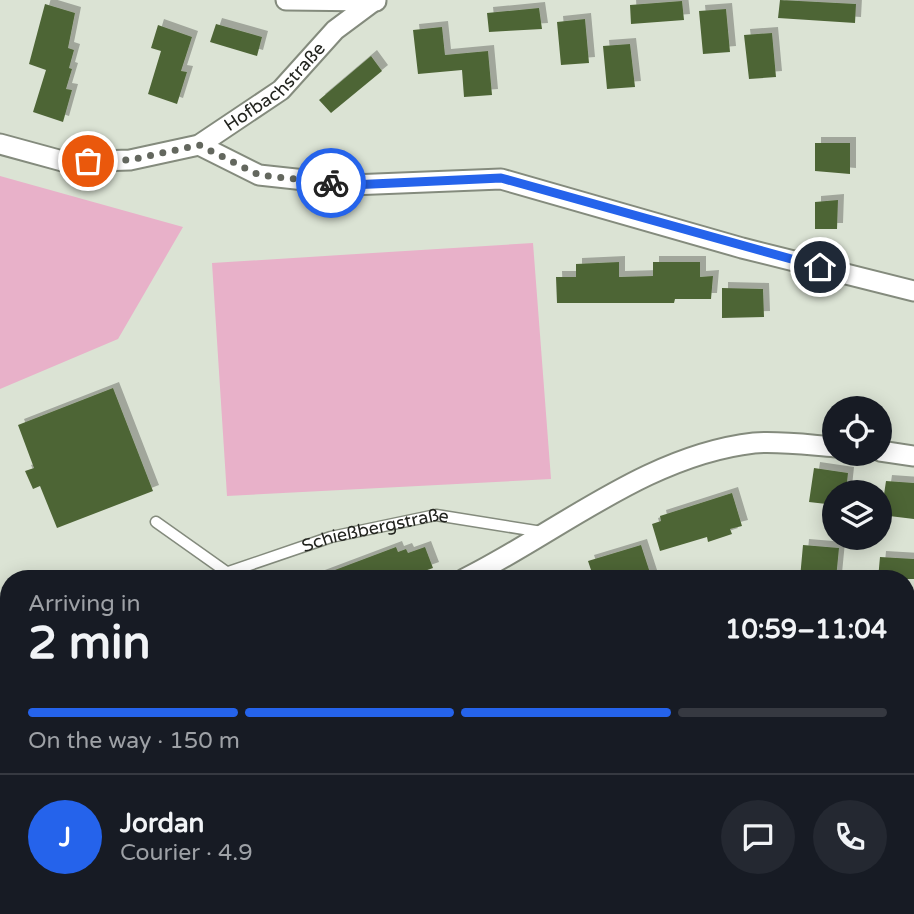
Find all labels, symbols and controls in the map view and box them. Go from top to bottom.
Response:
street label: Hofbachstraße [220,38,330,136]
pin [58,131,118,191]
icon: bag [69,142,107,180]
courier [296,148,366,218]
icon: bike [312,164,350,202]
pin [790,237,850,297]
icon: home [801,248,839,286]
map controls [822,396,892,550]
button: locate [822,396,892,466]
button: layers [822,480,892,550]
street label: Schießbergstraße [299,504,451,557]
text: Arriving in [28,590,141,618]
text: 10:59–11:04 [725,614,887,645]
text: 2 min [28,616,151,671]
text: On the way · 150 m [28,727,240,755]
button: chat [721,800,795,874]
button: phone [813,800,887,874]
text: Jordan [120,808,204,839]
text: J [59,822,71,853]
text: Courier · 4.9 [120,839,253,867]

